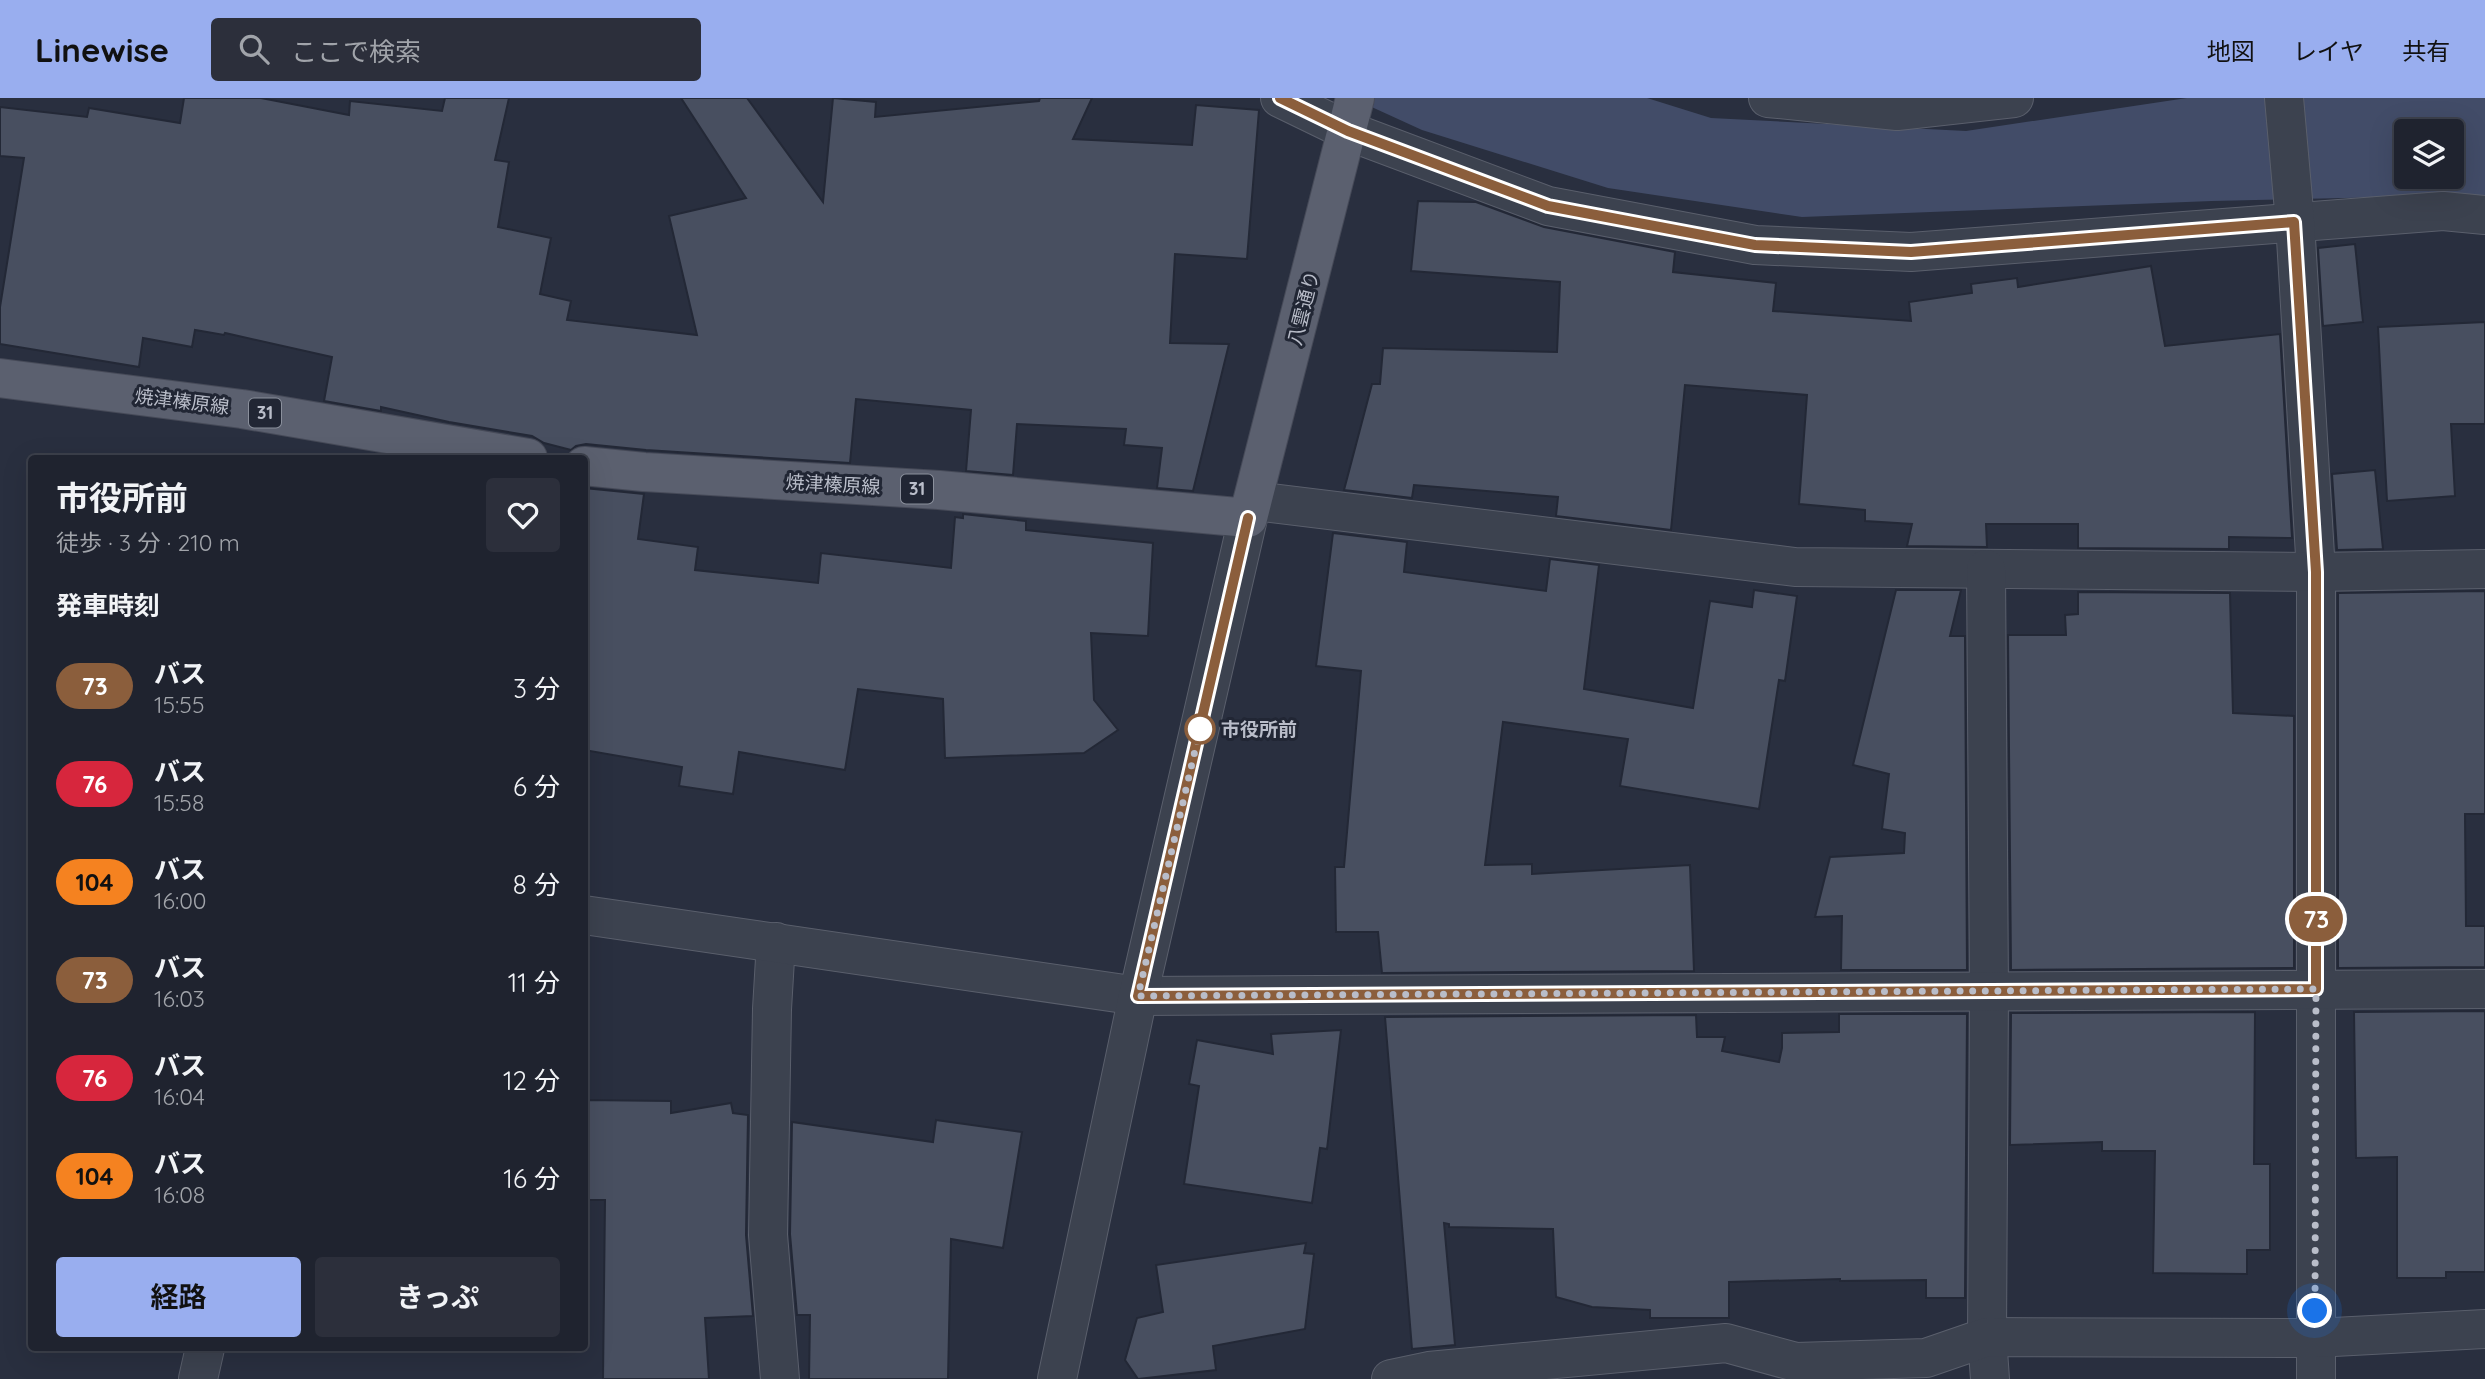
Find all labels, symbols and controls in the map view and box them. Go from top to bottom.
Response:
search box [211,18,701,81]
text: Linewise [35,29,169,70]
icon: search [235,30,273,68]
text: ここで検索 [291,35,421,68]
text: 地図 [2207,36,2255,66]
text: レイヤ [2293,36,2364,66]
text: 共有 [2402,36,2450,66]
map controls [2394,119,2464,189]
button: layers [2394,119,2464,189]
street label: 八雲通り [1282,268,1324,348]
street label: 焼津榛原線 [133,383,231,419]
road number: 31 [249,398,281,428]
street label: 焼津榛原線 [785,470,881,498]
road number: 31 [901,474,933,503]
text: 市役所前 [56,477,188,518]
button: heart [486,478,560,552]
text: 徒歩 · 3 分 · 210 m [56,528,240,557]
text: 発車時刻 [56,589,160,622]
text: バス [154,657,206,690]
text: 73 [81,671,108,701]
text: 3 分 [513,672,560,705]
text: 15:55 [154,690,204,719]
marker: 市役所前 [1185,714,1215,744]
place label: 市役所前 [1221,717,1297,741]
text: バス [154,755,206,788]
text: 76 [82,769,107,799]
text: 6 分 [513,770,560,803]
text: 15:58 [154,788,204,817]
text: バス [154,853,206,886]
text: 104 [75,867,114,897]
text: 8 分 [513,868,560,901]
text: 16:00 [154,886,207,915]
line badge: 73 [2284,896,2348,942]
text: 73 [2303,904,2329,934]
text: バス [154,951,206,984]
text: 73 [81,965,108,995]
text: 11 分 [508,966,560,999]
text: 16:03 [154,984,205,1013]
text: バス [154,1049,206,1082]
text: 76 [82,1063,107,1093]
text: 12 分 [503,1064,560,1097]
text: 16:04 [154,1082,205,1111]
text: バス [154,1147,206,1180]
text: 104 [75,1161,114,1191]
text: 16 分 [503,1162,560,1195]
text: 16:08 [154,1180,205,1209]
button: 経路 [56,1257,301,1337]
button: きっぷ [315,1257,560,1337]
your location [2297,1293,2332,1328]

